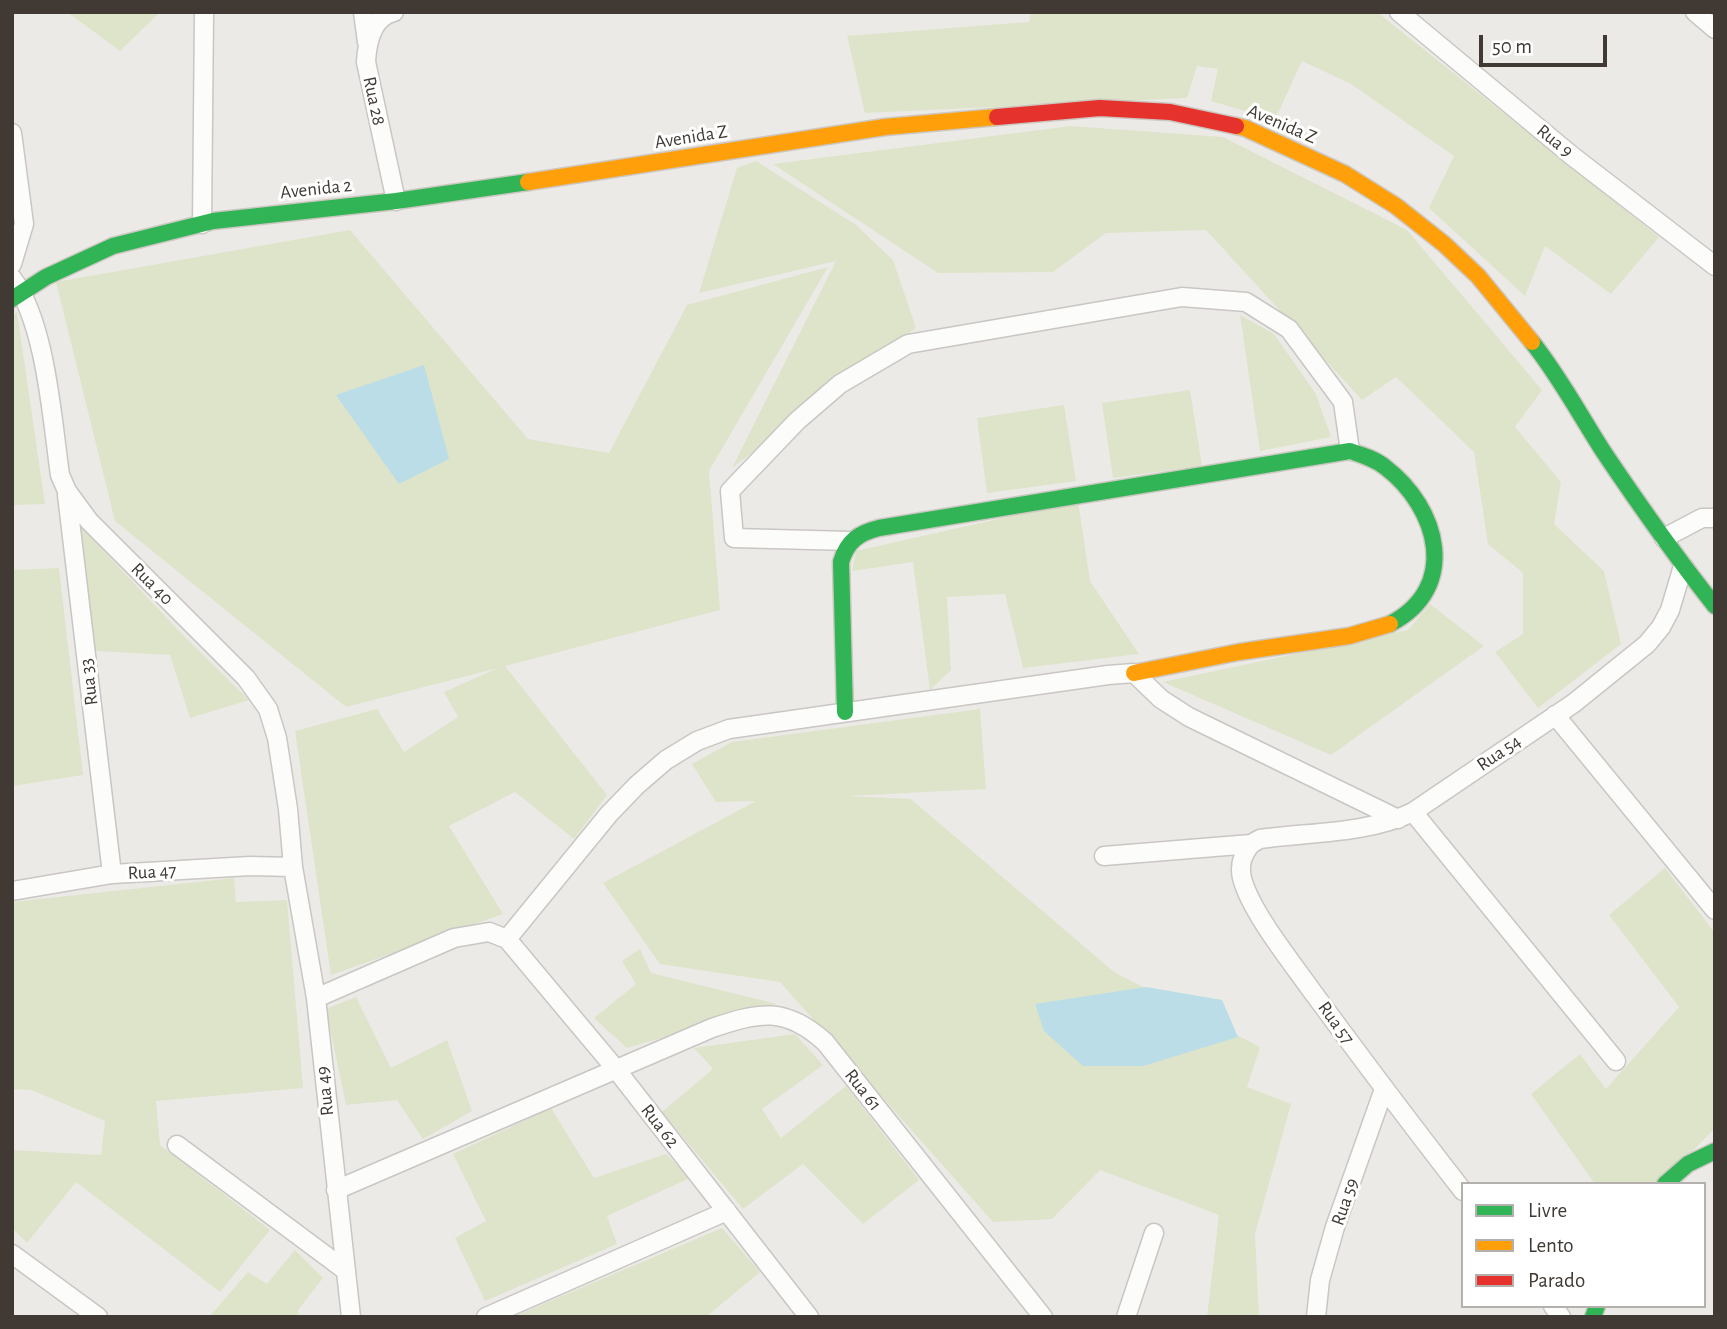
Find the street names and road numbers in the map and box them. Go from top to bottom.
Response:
street label: Rua 28 [358,74,390,128]
street label: Avenida Z [1244,99,1320,149]
street label: Rua 9 [1532,119,1578,163]
street label: Avenida Z [653,120,729,154]
street label: Avenida 2 [279,174,353,204]
street label: Rua 40 [126,558,178,610]
street label: Rua 33 [75,657,103,707]
street label: Rua 54 [1472,730,1526,776]
street label: Rua 47 [127,859,177,885]
street label: Rua 57 [1313,997,1359,1049]
street label: Rua 61 [839,1064,887,1116]
street label: Rua 49 [311,1065,339,1117]
street label: Rua 62 [636,1100,684,1152]
street label: Rua 59 [1326,1175,1364,1229]

